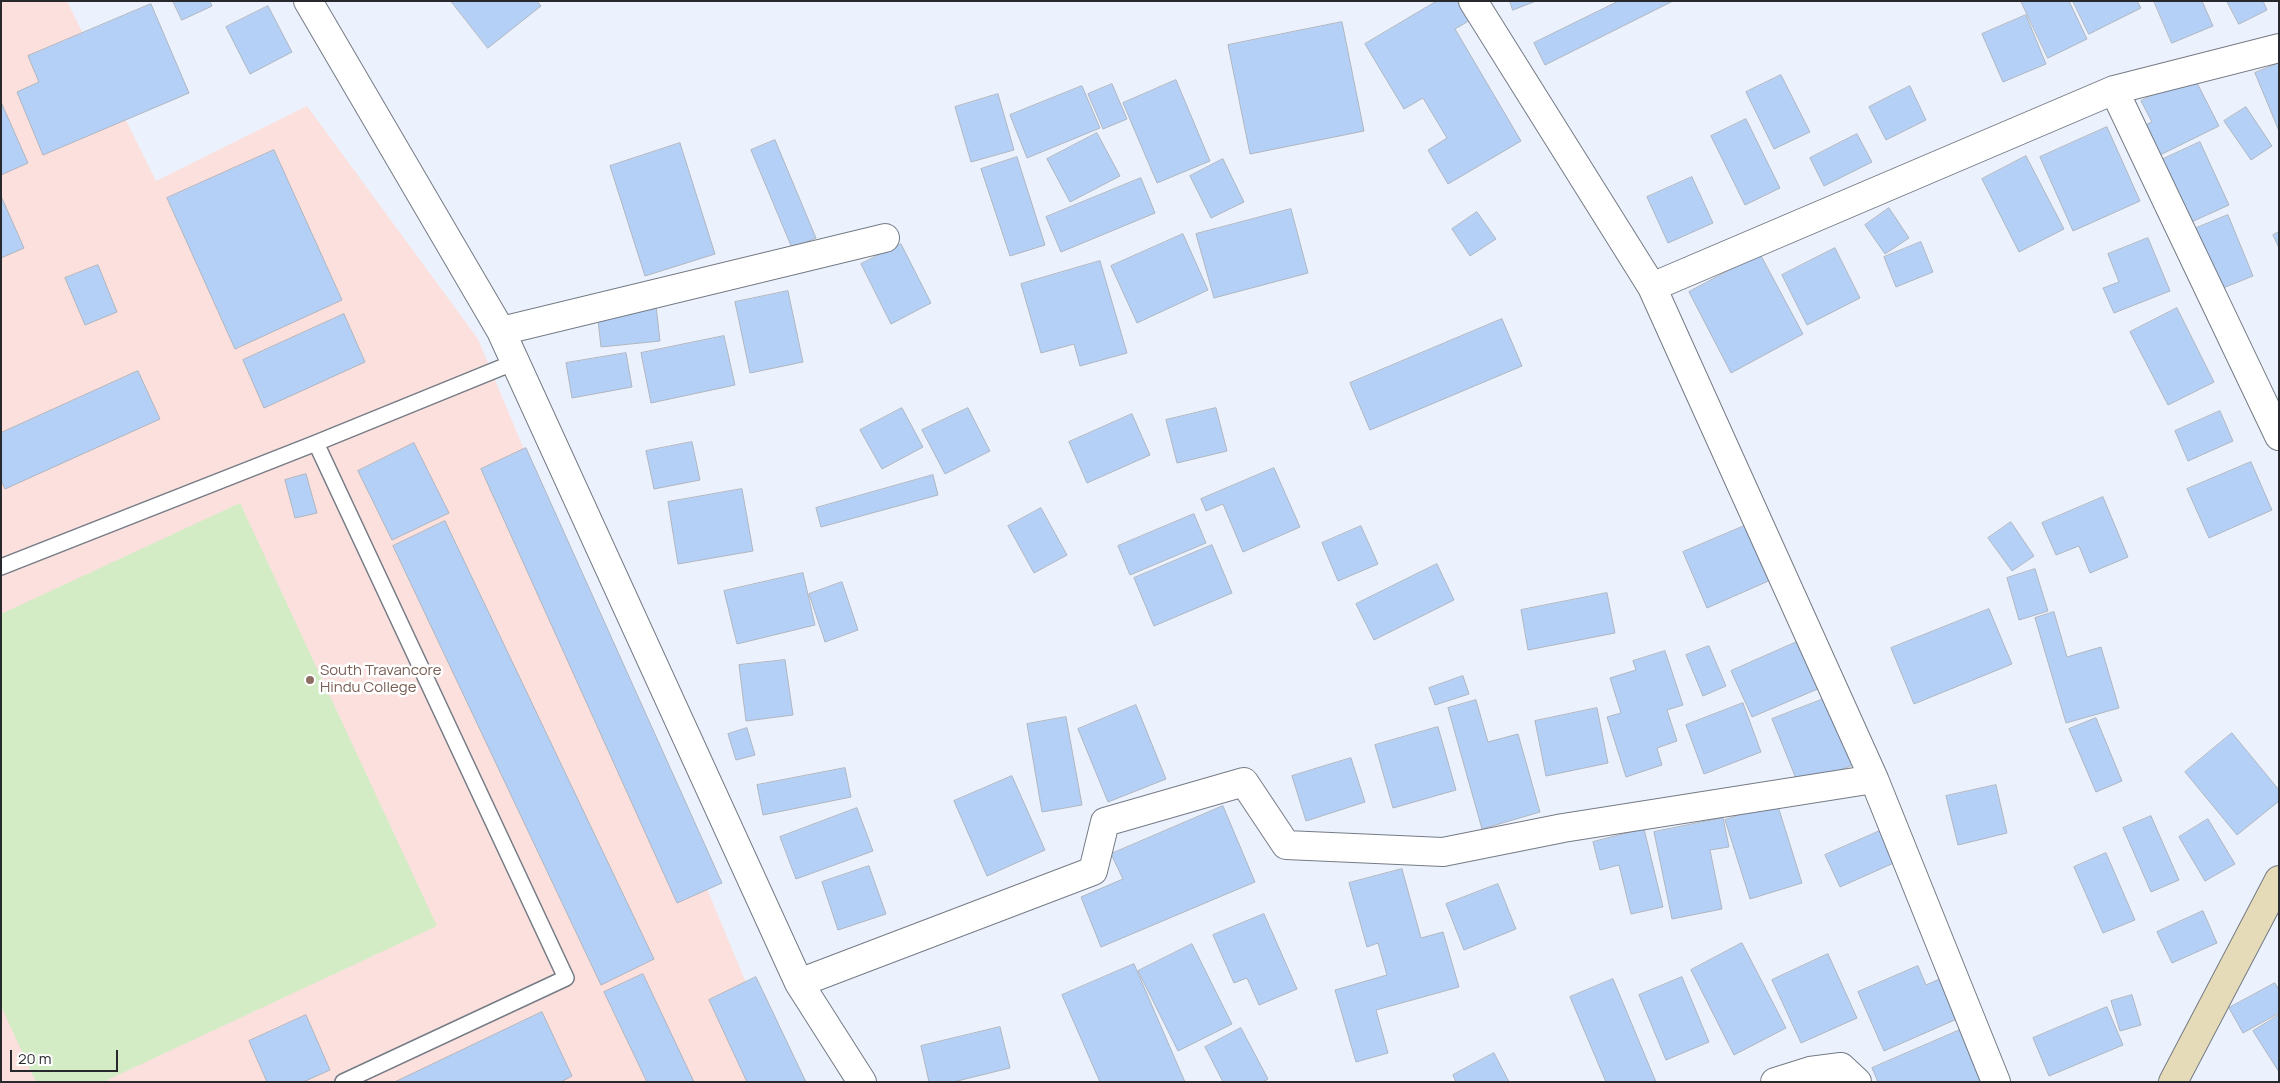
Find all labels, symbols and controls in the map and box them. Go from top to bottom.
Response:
place label: South Travancore Hindu College [320,662,442,697]
marker: South Travancore Hindu College [304,674,316,686]
scale bar [12,1040,120,1072]
text: 20 m [18,1048,51,1069]

